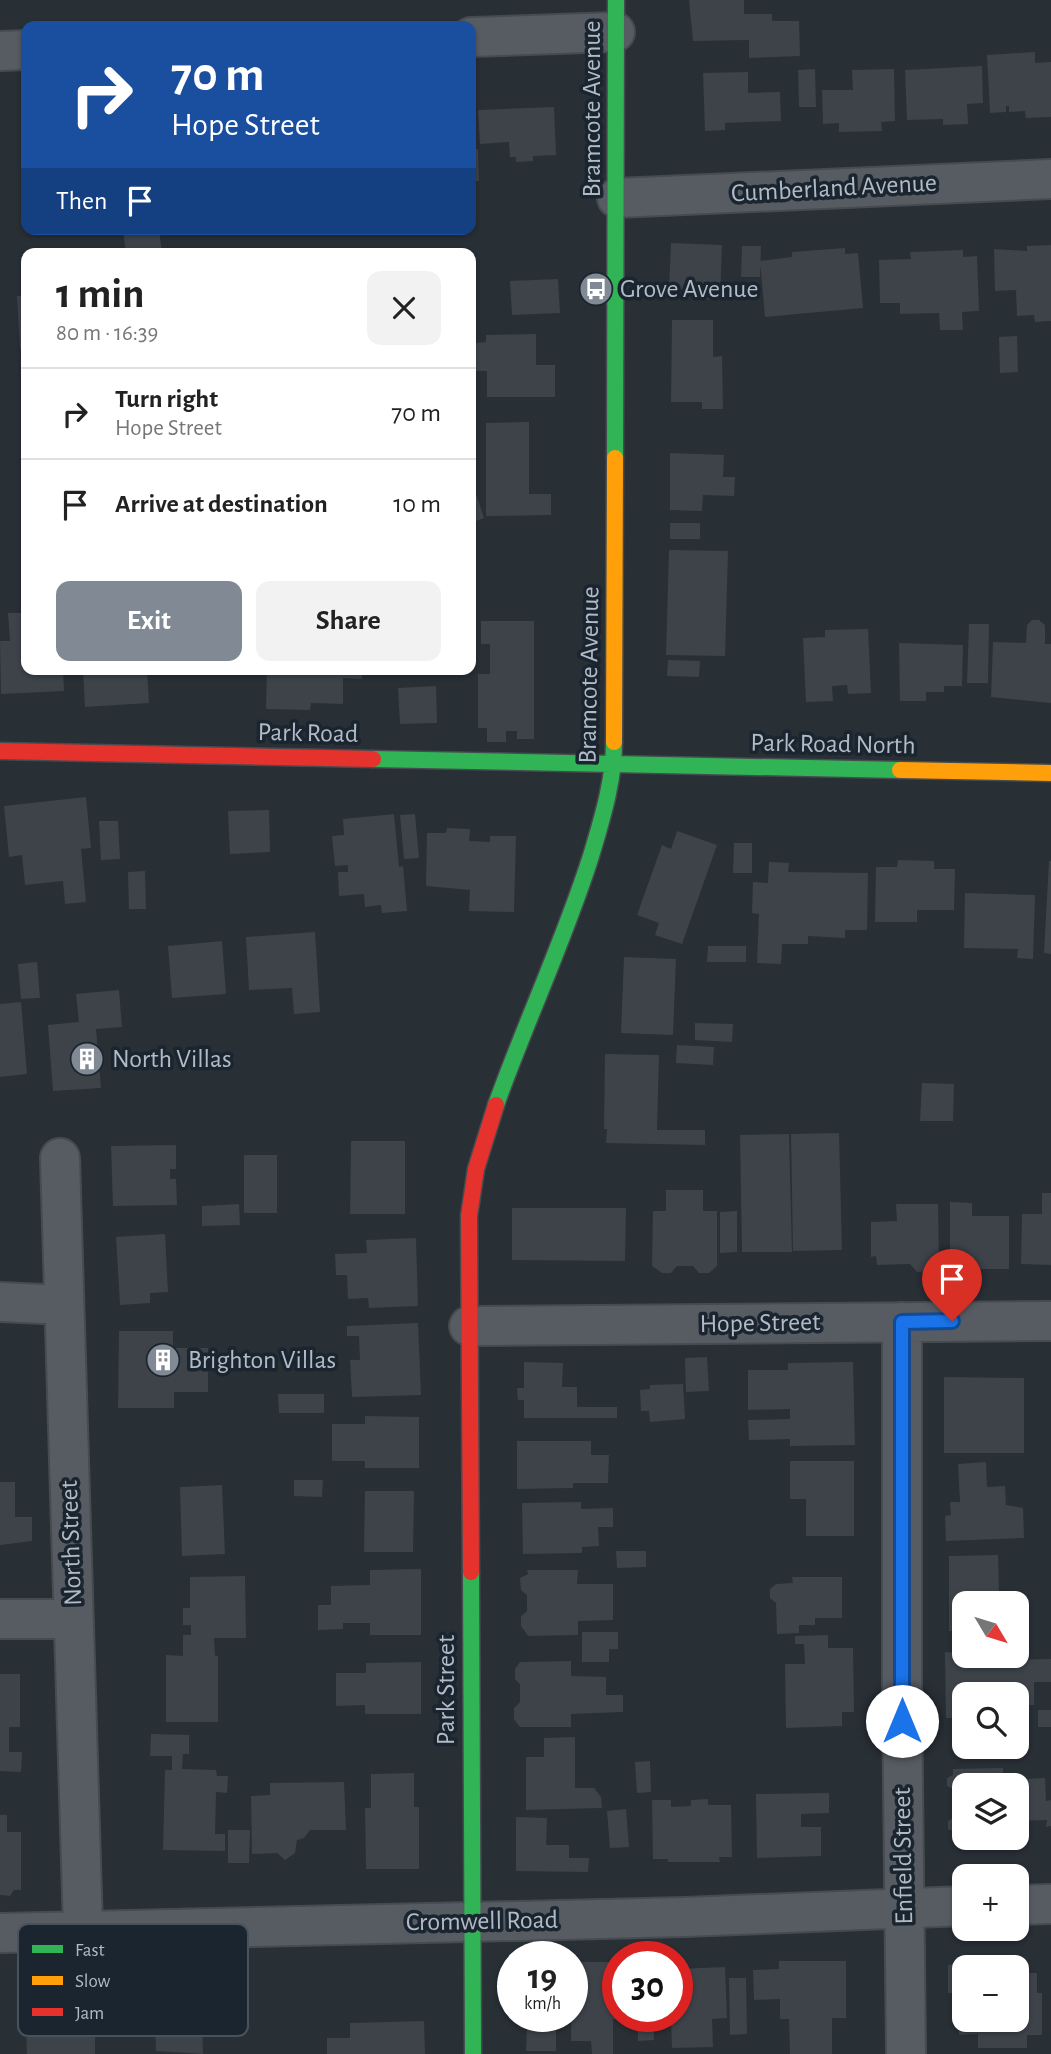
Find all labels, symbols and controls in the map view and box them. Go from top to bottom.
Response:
street label: Bramcote Avenue [579,20,605,198]
icon: right [56,49,147,140]
text: 70 m [171,51,265,100]
text: Hope Street [171,109,320,141]
street label: Cumberland Avenue [731,170,937,206]
icon: arrive [121,182,159,220]
text: Then [56,188,107,214]
bus stop icon: Grove Avenue [577,270,615,308]
button: close [367,271,441,345]
text: 1 min [56,273,145,315]
place label: Grove Avenue [620,276,759,302]
text: 80 m · 16:39 [56,322,158,345]
text: Turn right [115,386,218,412]
icon: right [56,395,94,433]
text: 70 m [391,400,441,426]
text: Hope Street [115,417,222,440]
icon: arrive [56,486,94,524]
text: Arrive at destination [115,491,328,517]
text: 10 m [393,491,441,517]
button: Exit [56,581,242,661]
button: Share [256,581,441,661]
street label: Bramcote Avenue [574,586,604,764]
street label: Park Road [257,719,359,747]
street label: Park Road North [750,730,916,758]
building icon: North Villas [68,1040,106,1078]
place label: North Villas [112,1046,232,1072]
pin [922,1249,982,1321]
icon: arrive [933,1260,971,1298]
street label: Hope Street [699,1309,821,1337]
building icon: Brighton Villas [144,1341,182,1379]
place label: Brighton Villas [188,1347,336,1373]
street label: North Street [56,1480,86,1606]
north arrow [952,1591,1029,1668]
map controls [952,1591,1029,2032]
street label: Park Street [433,1635,459,1745]
button: search [952,1682,1029,1759]
position arrow [865,1684,939,1758]
button: layers [952,1773,1029,1850]
street label: Enfield Street [889,1787,917,1925]
button: + [952,1864,1029,1941]
street label: Cromwell Road [406,1907,558,1935]
legend [18,1924,248,2036]
text: Fast [75,1941,105,1960]
speed limit sign: 30 [602,1941,693,2032]
button: − [952,1955,1029,2032]
text: 19 [528,1960,557,1995]
text: Slow [75,1972,111,1991]
text: km/h [524,1995,561,2013]
text: Jam [75,2004,104,2023]

